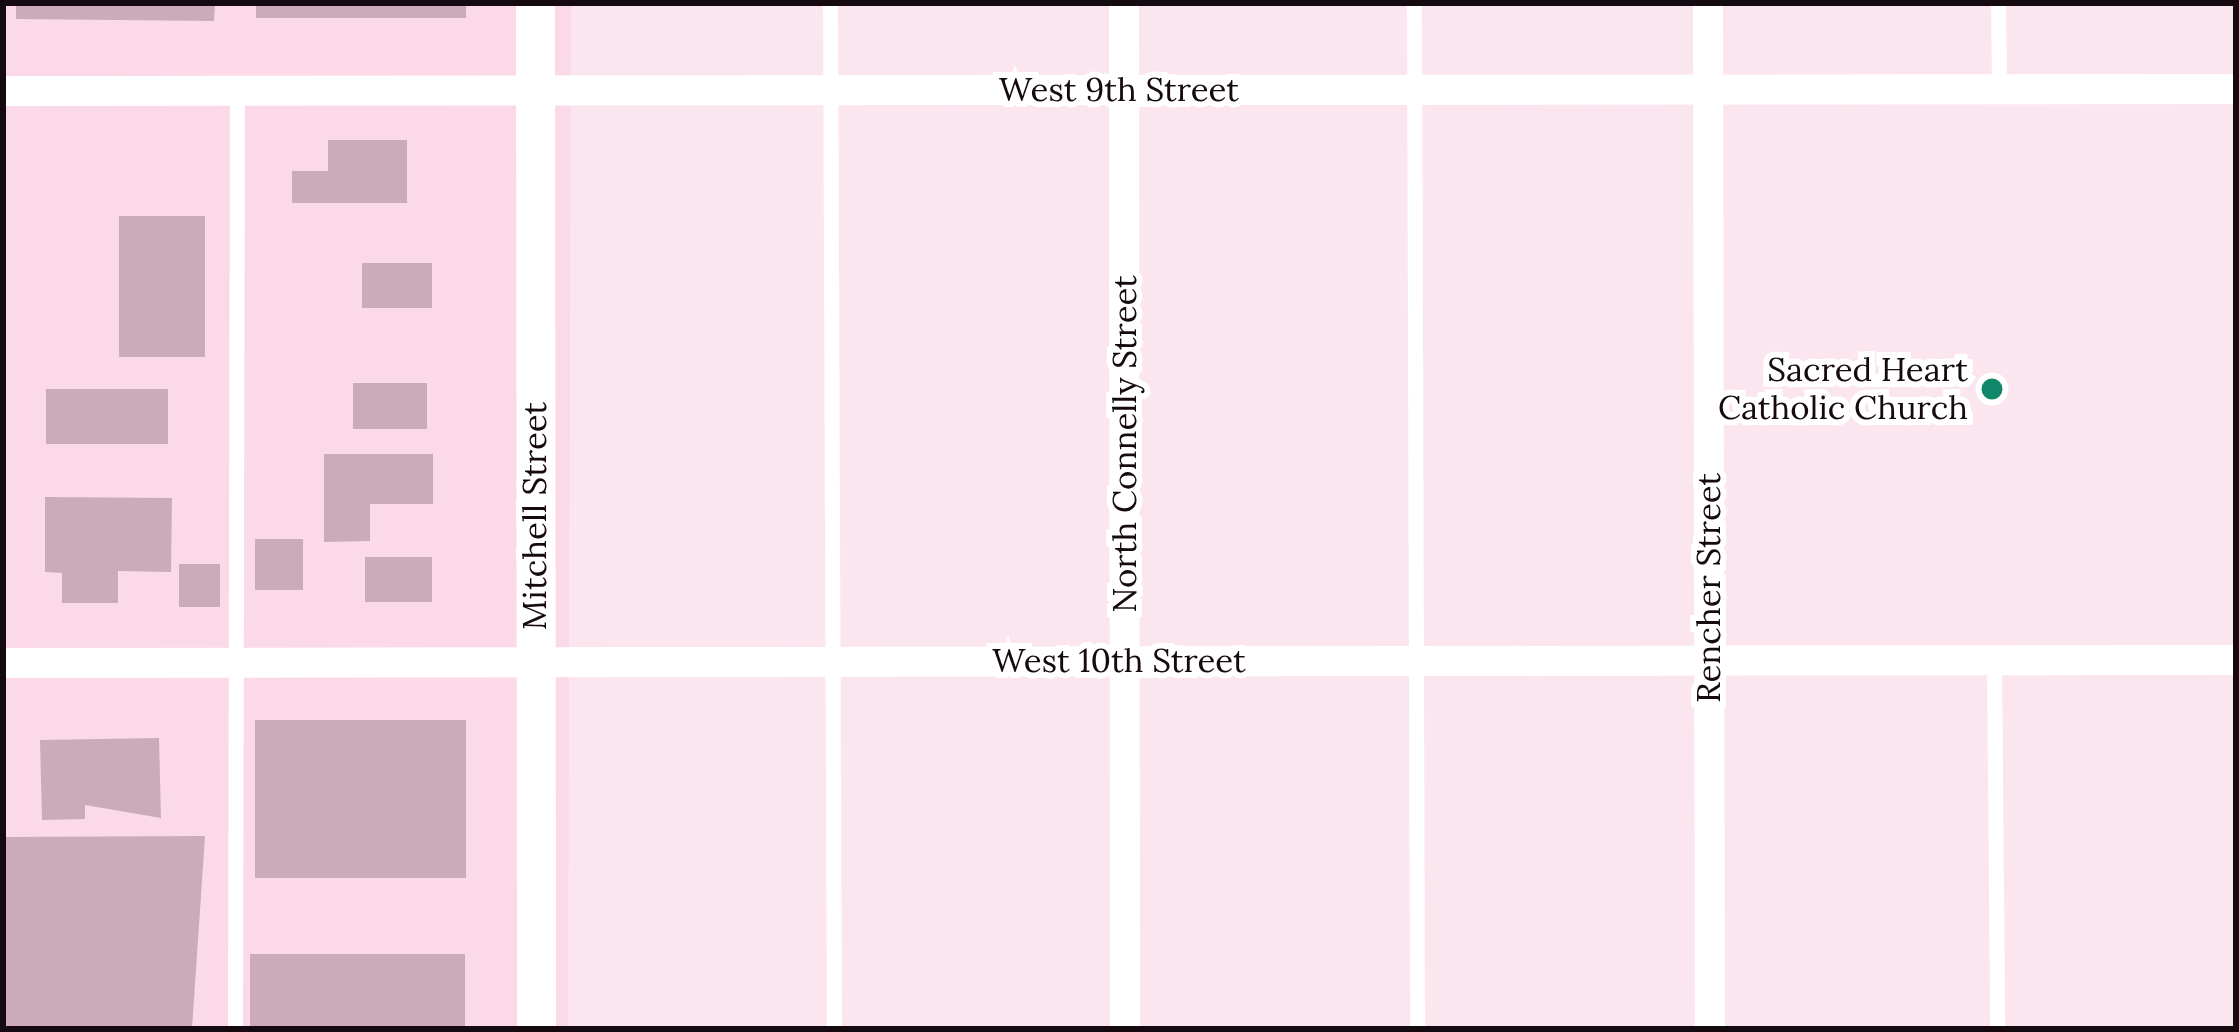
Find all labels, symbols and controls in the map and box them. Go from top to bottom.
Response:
street label: West 9th Street [999,70,1239,110]
street label: North Connelly Street [1105,275,1145,613]
place label: Sacred Heart Catholic Church [1718,350,1968,428]
marker: Sacred Heart Catholic Church [1979,376,2005,402]
street label: Mitchell Street [515,402,555,630]
street label: Rencher Street [1689,473,1729,703]
street label: West 10th Street [992,641,1246,681]

